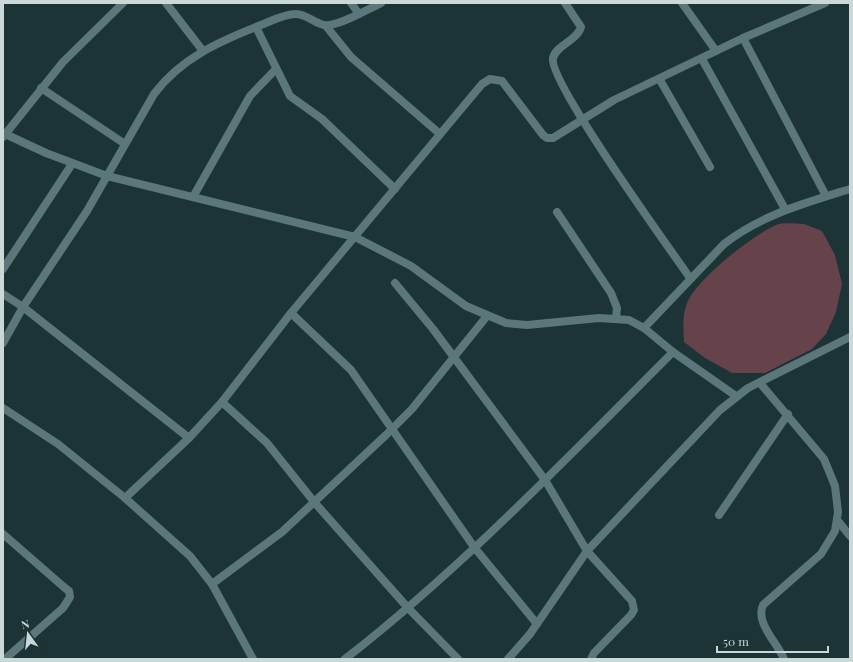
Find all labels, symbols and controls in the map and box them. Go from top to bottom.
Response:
north arrow [8,614,48,654]
text: N [20,616,31,632]
scale bar [717,628,828,654]
text: 50 m [723,633,749,649]

